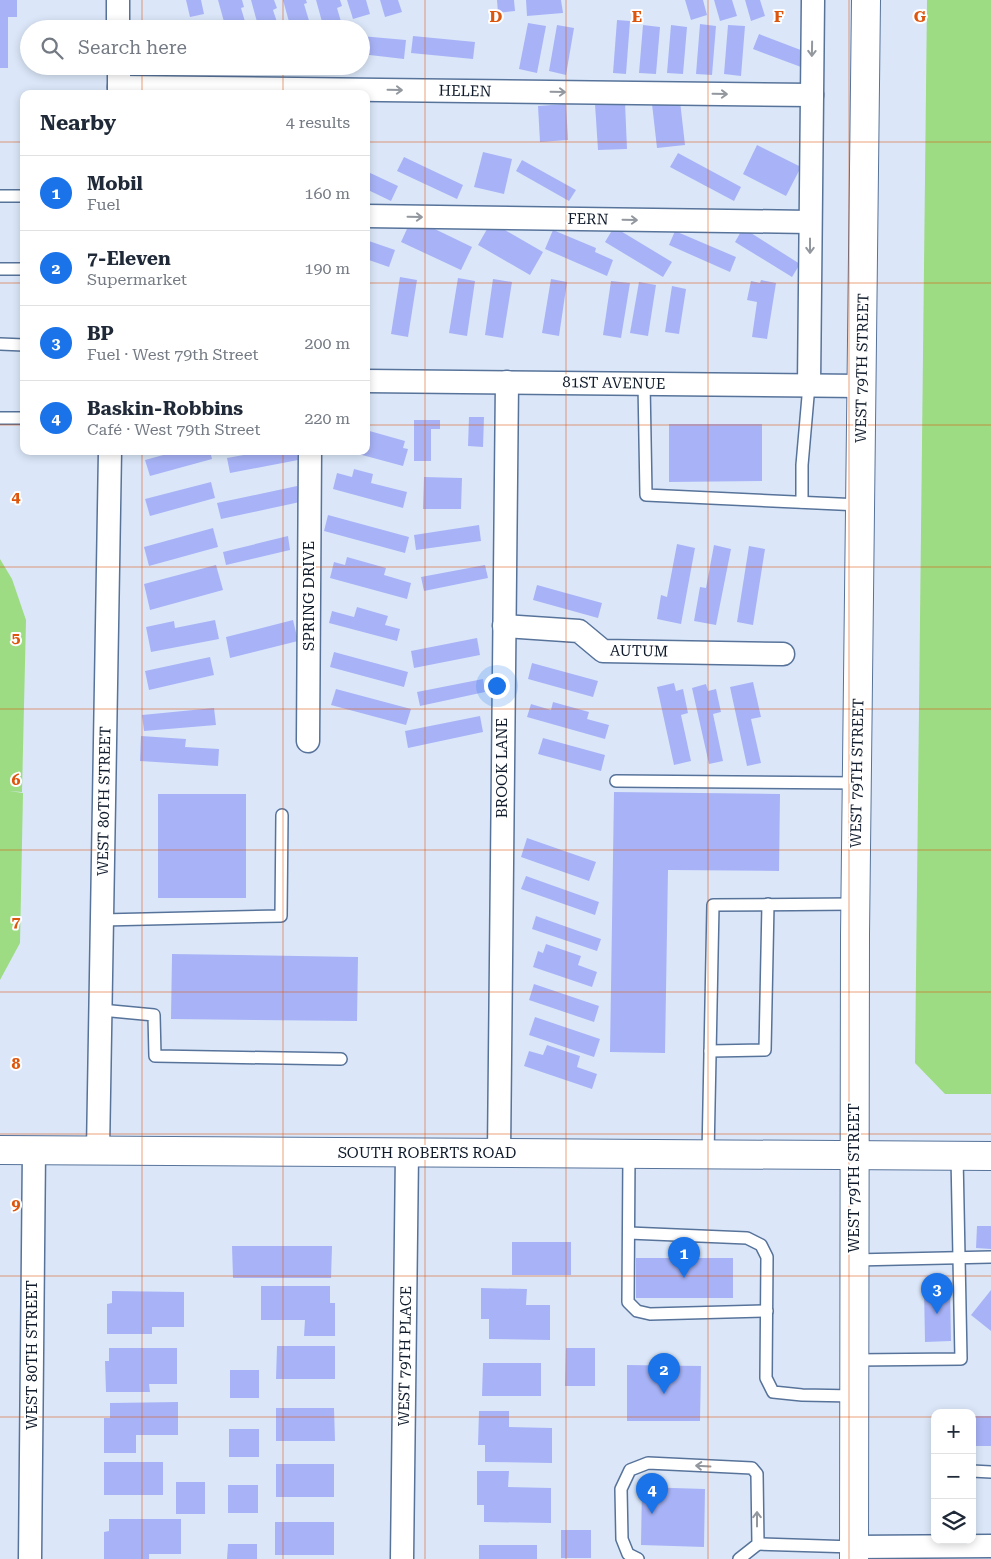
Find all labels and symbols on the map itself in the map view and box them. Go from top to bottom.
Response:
text: D [490,7,503,26]
text: E [632,7,642,26]
text: F [774,7,784,26]
text: G [914,7,927,26]
one-way arrow [807,40,817,56]
street label: HELEN [438,82,492,100]
one-way arrow [387,86,403,95]
one-way arrow [550,87,566,97]
one-way arrow [712,89,728,99]
street label: FERN [567,210,609,228]
one-way arrow [406,212,423,222]
one-way arrow [622,215,638,225]
one-way arrow [805,238,815,254]
street label: WEST 79TH STREET [852,293,872,443]
street label: 81ST AVENUE [562,373,666,393]
text: 4 [12,487,21,506]
street label: SPRING DRIVE [300,541,318,651]
text: 5 [12,628,21,647]
street label: AUTUM [610,641,668,661]
your location [484,673,510,699]
street label: WEST 79TH STREET [847,698,867,848]
street label: BROOK LANE [493,718,511,818]
street label: WEST 80TH STREET [94,726,114,876]
text: 6 [12,770,21,789]
text: 7 [12,912,21,931]
text: 8 [12,1054,21,1073]
street label: WEST 79TH STREET [845,1103,863,1253]
street label: SOUTH ROBERTS ROAD [338,1144,516,1162]
text: 9 [12,1195,21,1214]
pin: 1 [668,1237,700,1278]
pin: 3 [921,1273,953,1314]
street label: WEST 80TH STREET [23,1280,41,1430]
street label: WEST 79TH PLACE [395,1286,415,1426]
pin: 2 [648,1353,680,1394]
one-way arrow [695,1461,712,1471]
pin: 4 [636,1473,668,1514]
one-way arrow [753,1512,762,1528]

